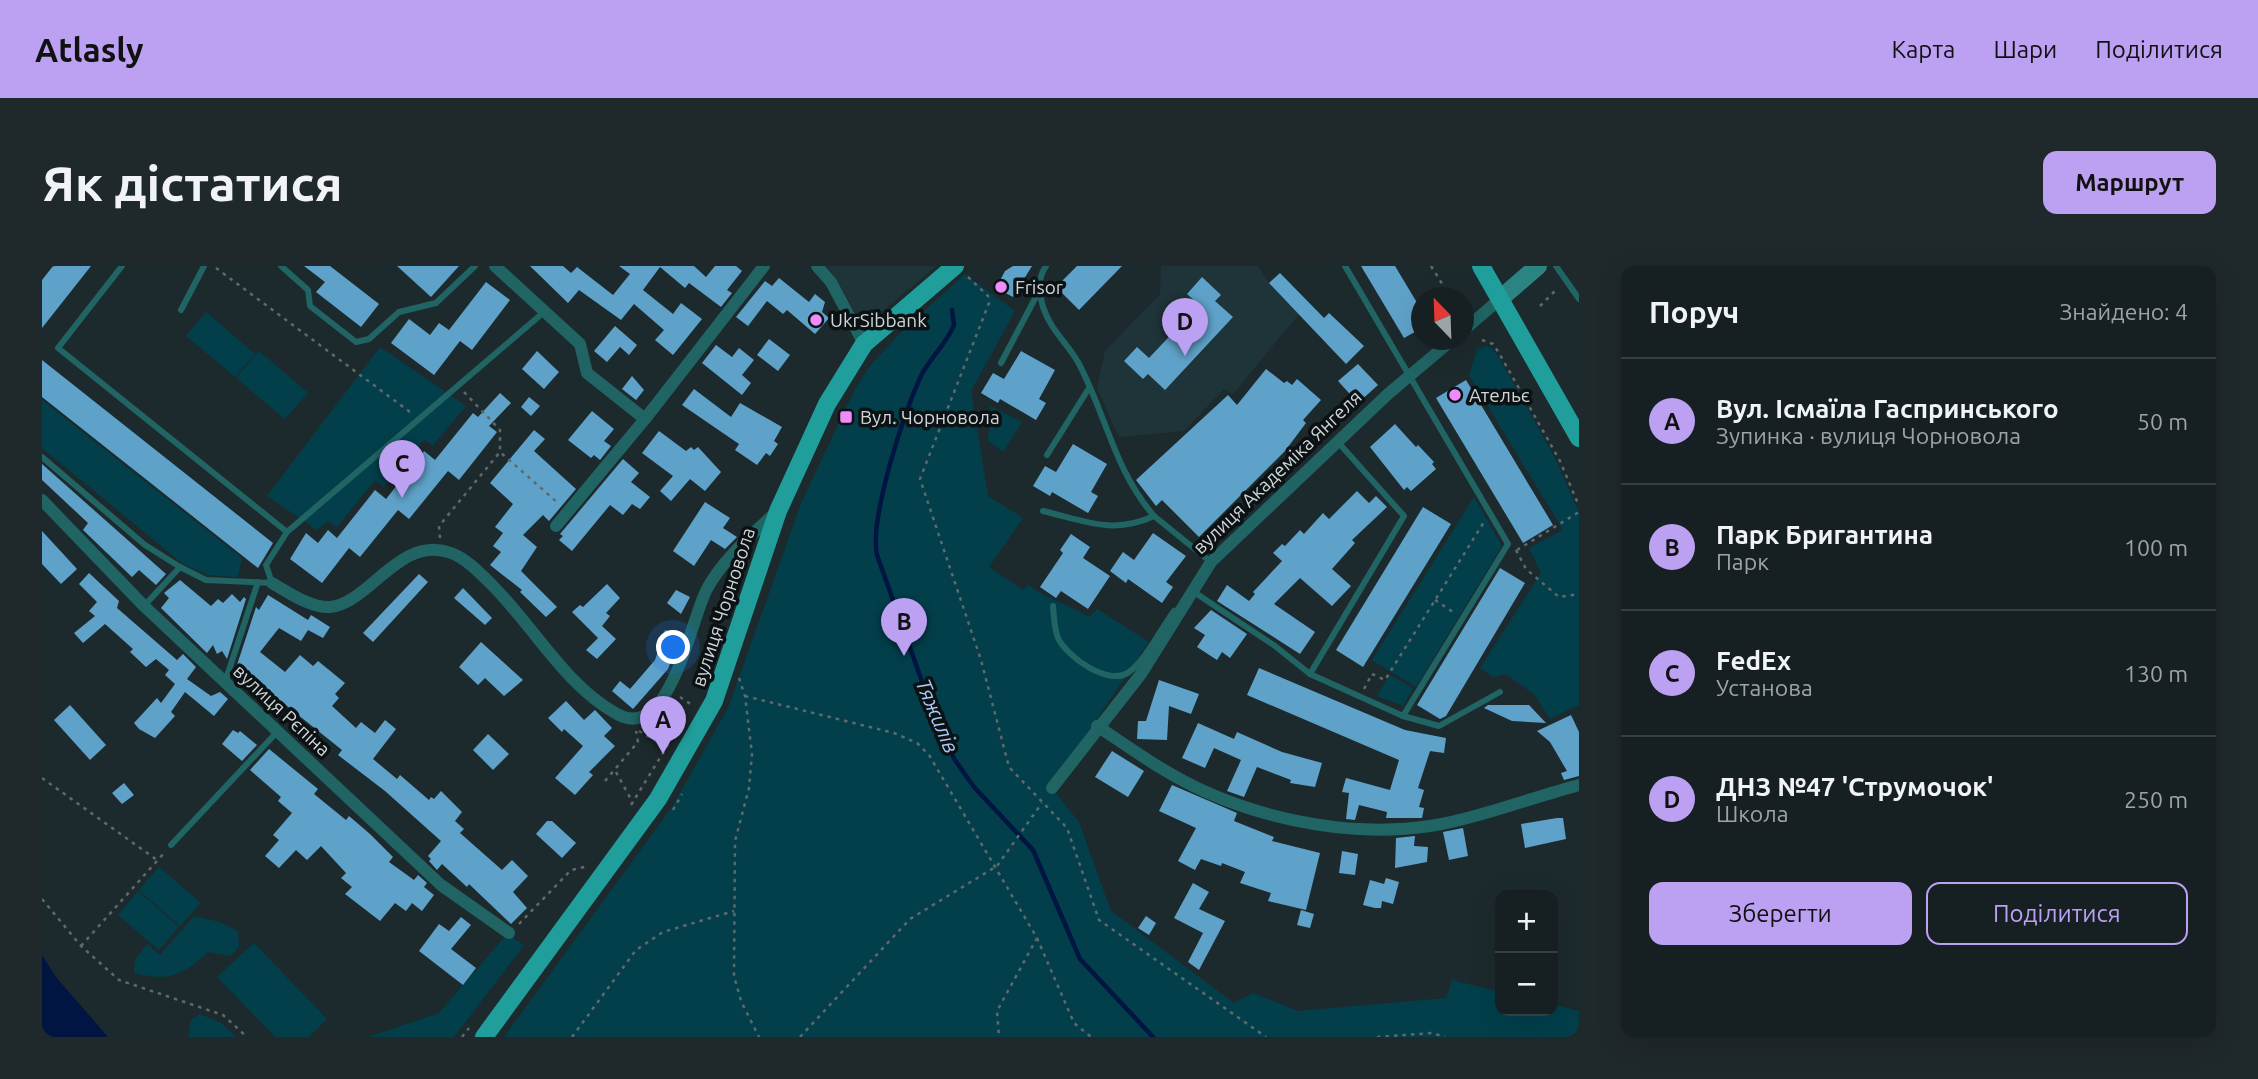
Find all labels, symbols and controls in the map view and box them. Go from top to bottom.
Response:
text: Atlasly [35,31,144,68]
text: Карта [1891,36,1955,63]
text: Шари [1993,36,2057,63]
text: Поділитися [2095,36,2223,63]
button: Маршрут [2043,151,2216,214]
text: Як дістатися [42,155,343,210]
place label: Frisor [1015,276,1063,298]
marker: Frisor [993,279,1009,295]
north arrow [1411,287,1474,350]
text: Поруч [1649,295,1739,329]
pin: D [1162,298,1208,356]
text: Знайдено: 4 [2059,299,2188,324]
place label: UkrSibbank [830,309,927,331]
marker: UkrSibbank [808,312,824,328]
place label: Ательє [1469,384,1530,406]
street label: вулиця Академіка Янгеля [1188,386,1366,558]
marker: Ательє [1447,387,1463,403]
text: Вул. Ісмаїла Гаспринського [1716,394,2059,423]
place label: Вул. Чорновола [860,406,1000,428]
marker: Вул. Чорновола [838,409,854,425]
text: A [1664,409,1680,434]
text: 50 m [2137,409,2188,434]
text: Зупинка · вулиця Чорновола [1716,423,2021,448]
pin: C [379,440,425,498]
text: Парк Бригантина [1716,520,1933,549]
street label: вулиця Чорновола [687,525,759,689]
text: B [1664,535,1680,560]
text: 100 m [2124,535,2188,560]
text: Парк [1716,549,1769,574]
pin: B [881,598,927,656]
your location [656,630,690,664]
text: FedEx [1716,646,1791,675]
street label: вулиця Рєпіна [229,660,335,760]
text: C [1665,661,1679,686]
text: 130 m [2124,661,2188,686]
water label: Тяжилів [912,675,964,756]
text: Установа [1716,675,1813,700]
pin: A [640,696,686,754]
text: ДНЗ №47 'Струмочок' [1716,772,1993,801]
text: D [1664,787,1680,812]
text: 250 m [2124,787,2188,812]
text: Школа [1716,801,1788,826]
button: Зберегти [1649,882,1912,945]
button: Поділитися [1926,882,2188,945]
map controls [1495,890,1558,1016]
button: + [1495,890,1558,953]
button: − [1495,953,1558,1016]

